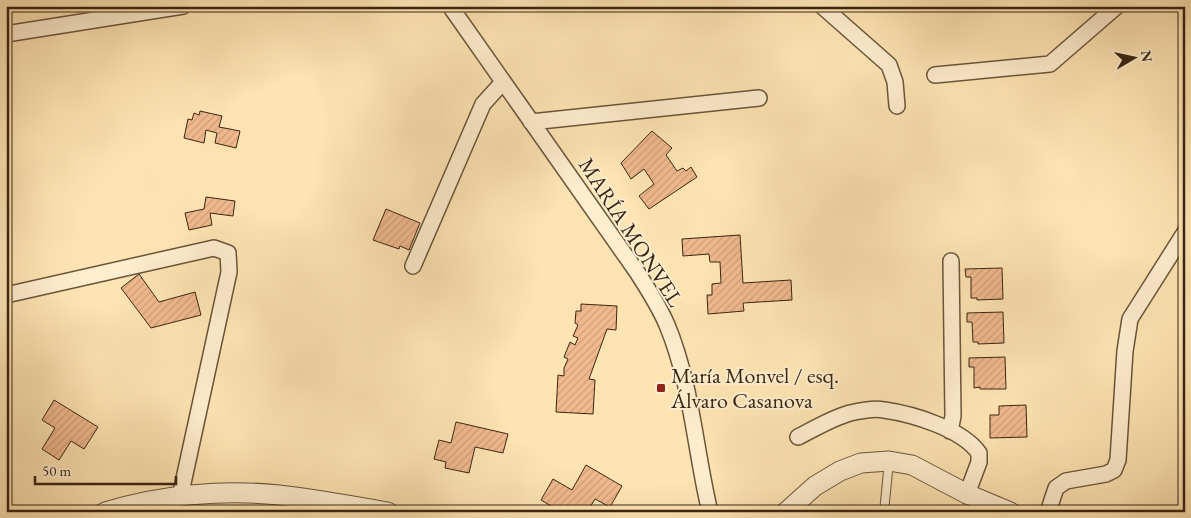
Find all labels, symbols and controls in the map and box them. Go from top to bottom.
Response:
north arrow [1108,32,1158,82]
text: N [1137,49,1157,64]
street label: MARÍA MONVEL [572,152,690,312]
place label: María Monvel / esq. Álvaro Casanova [670,361,839,415]
marker: María Monvel / esq. Álvaro Casanova [655,382,667,394]
scale bar [35,453,176,485]
text: 50 m [42,461,71,480]

